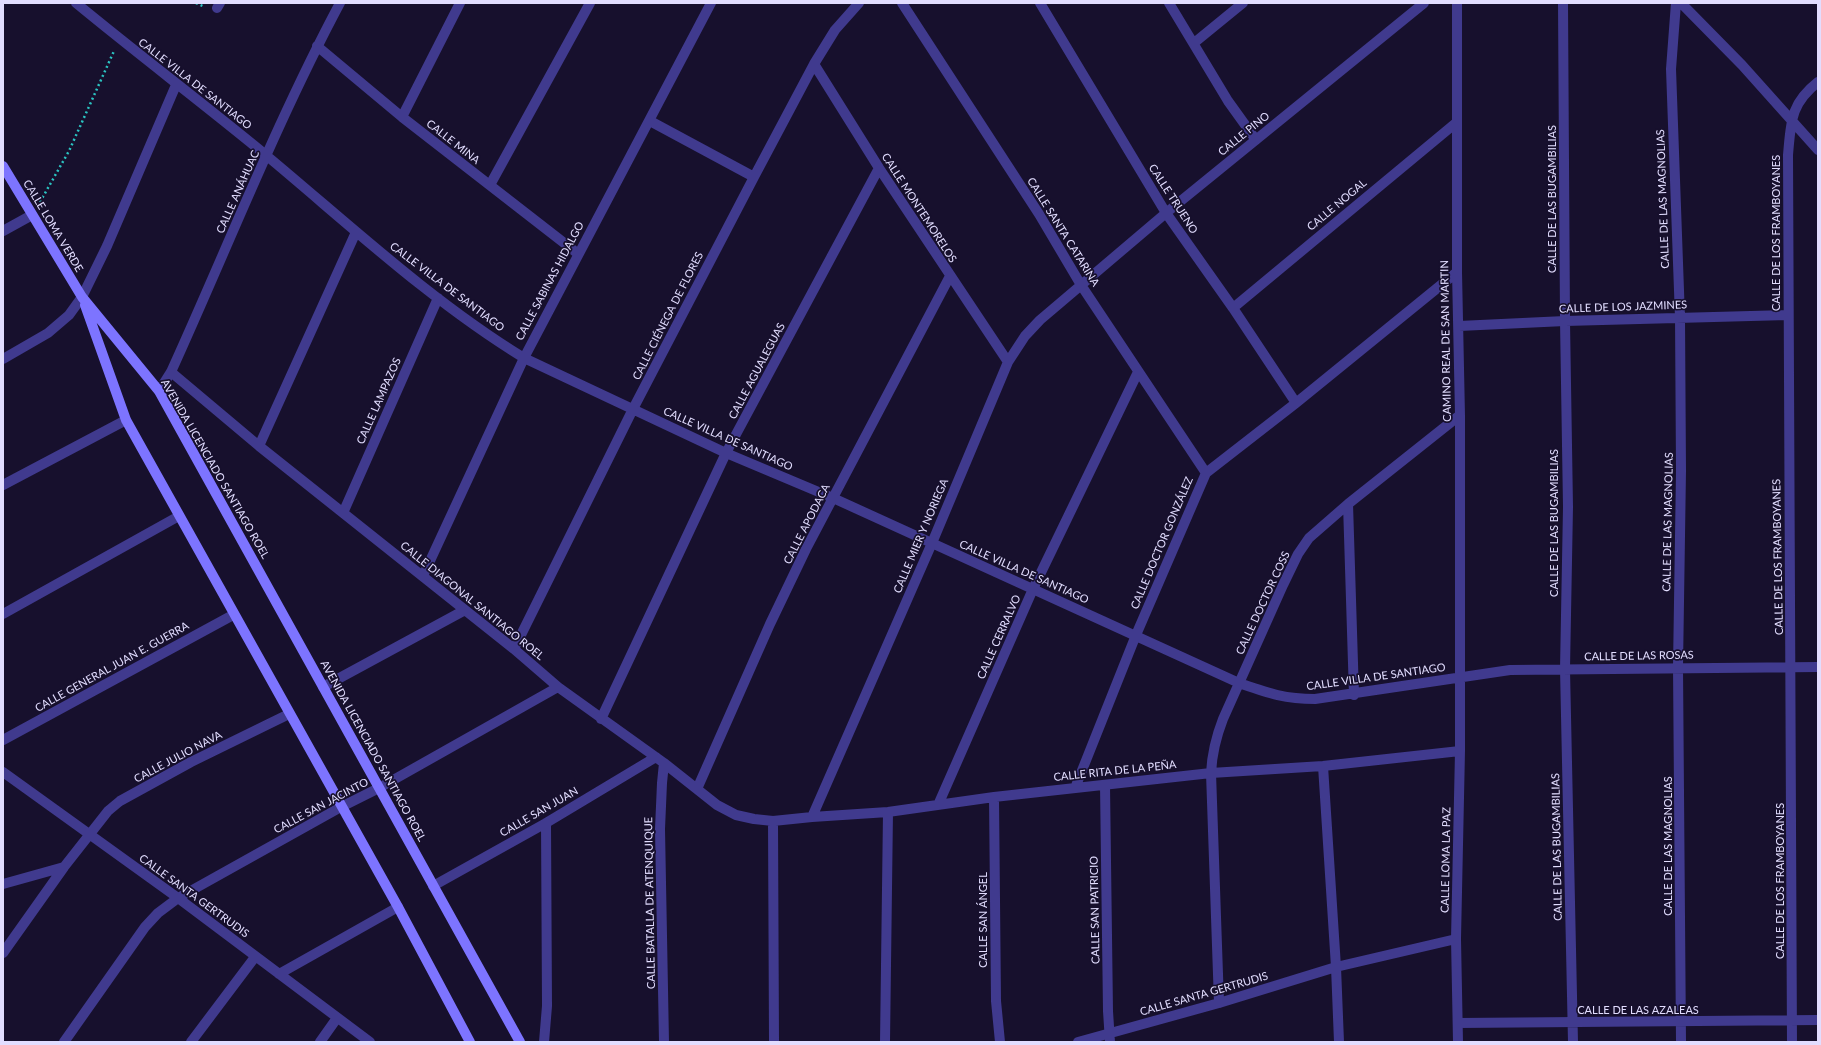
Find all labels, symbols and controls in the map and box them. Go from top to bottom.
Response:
street label: CALLE VILLA DE SANTIAGO [136,36,254,132]
street label: CALLE PINO [1216,109,1272,159]
street label: CALLE MINA [424,117,482,167]
street label: CALLE DE LAS BUGAMBILIAS [1545,125,1559,273]
street label: CALLE DE LAS MAGNOLIAS [1654,129,1672,269]
street label: CALLE ANÁHUAC [214,148,262,236]
street label: CALLE MONTEMORELOS [879,151,959,265]
street label: CALLE DE LOS FRAMBOYANES [1769,155,1783,311]
street label: CALLE TRUENO [1146,162,1200,236]
street label: CALLE SANTA CATARINA [1024,175,1102,289]
street label: CALLE NOGAL [1305,176,1369,234]
street label: CALLE LOMA VERDE [20,178,86,274]
street label: CALLE SABINAS HIDALGO [513,219,587,343]
street label: CALLE VILLA DE SANTIAGO [387,240,507,334]
street label: CALLE CIÉNEGA DE FLORES [630,250,706,382]
street label: CAMINO REAL DE SAN MARTIN [1438,260,1454,422]
street label: CALLE DE LOS JAZMINES [1559,298,1687,316]
street label: CALLE AGUALEGUAS [726,321,788,421]
street label: CALLE LAMPAZOS [354,356,404,446]
street label: AVENIDA LICENCIADO SANTIAGO ROEL [158,377,272,561]
street label: CALLE VILLA DE SANTIAGO [661,404,795,474]
street label: CALLE DE LAS BUGAMBILIAS [1547,449,1561,597]
street label: CALLE DE LAS MAGNOLIAS [1660,452,1676,592]
street label: CALLE DOCTOR GONZÁLEZ [1128,475,1196,611]
street label: CALLE MIER Y NORIEGA [891,477,951,595]
street label: CALLE DE LOS FRAMBOYANES [1770,479,1786,635]
street label: CALLE APODACA [781,482,833,566]
street label: CALLE VILLA DE SANTIAGO [957,537,1091,607]
street label: CALLE DIAGONAL SANTIAGO ROEL [398,539,546,663]
street label: CALLE DOCTOR COSS [1233,549,1293,657]
street label: CALLE CERRALVO [974,593,1024,681]
street label: CALLE GENERAL JUAN E. GUERRA [33,619,191,715]
street label: CALLE DE LAS ROSAS [1584,648,1694,664]
street label: AVENIDA LICENCIADO SANTIAGO ROEL [318,658,428,844]
street label: CALLE VILLA DE SANTIAGO [1306,661,1446,693]
street label: CALLE JULIO NAVA [132,728,224,786]
street label: CALLE RITA DE LA PEÑA [1053,758,1177,784]
street label: CALLE DE LAS BUGAMBILIAS [1549,773,1565,921]
street label: CALLE SAN JACINTO [271,775,371,837]
street label: CALLE DE LAS MAGNOLIAS [1661,776,1675,916]
street label: CALLE SAN JUAN [498,784,580,840]
street label: CALLE DE LOS FRAMBOYANES [1773,803,1787,959]
street label: CALLE LOMA LA PAZ [1438,807,1454,913]
street label: CALLE BATALLA DE ATENQUIQUE [642,817,658,989]
street label: CALLE SANTA GERTRUDIS [136,852,252,940]
street label: CALLE SAN PATRICIO [1087,856,1103,964]
street label: CALLE SAN ÁNGEL [976,872,990,968]
street label: CALLE SANTA GERTRUDIS [1138,969,1270,1019]
street label: CALLE DE LAS AZALEAS [1577,1003,1699,1017]

